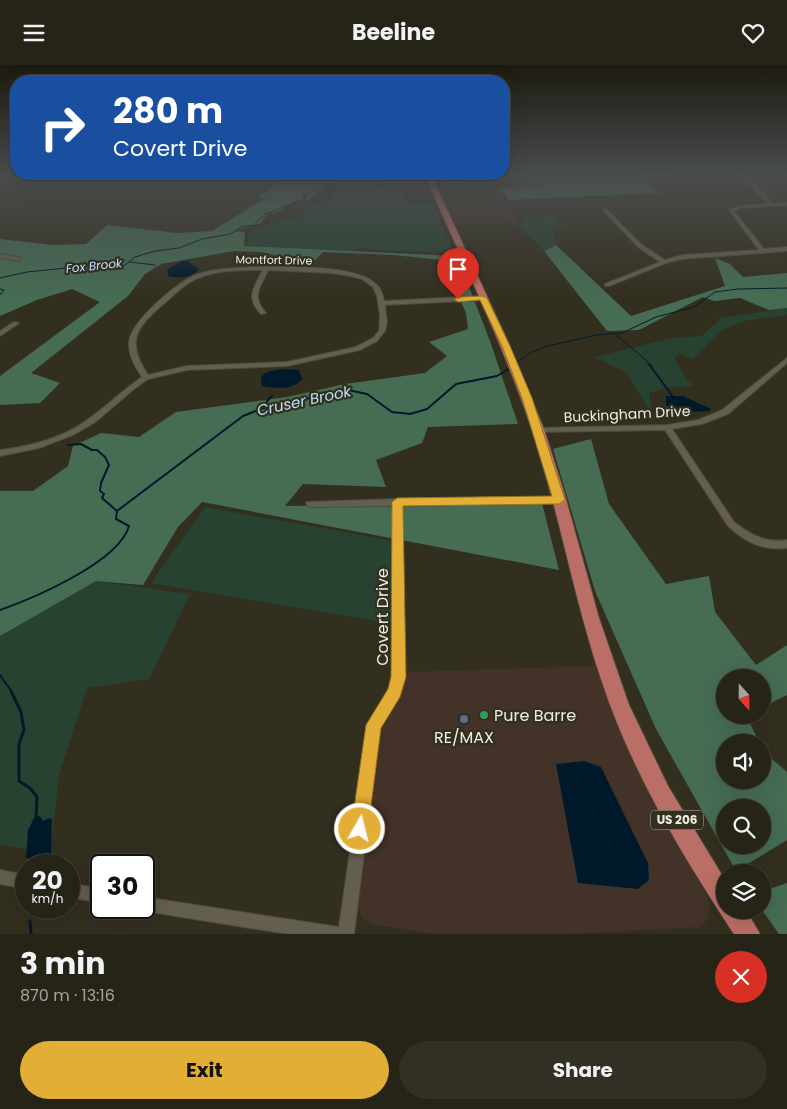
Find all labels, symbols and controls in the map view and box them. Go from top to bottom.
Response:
text: Beeline [352,17,435,48]
icon: menu [20,19,48,47]
icon: heart [739,19,767,47]
text: 280 m [113,86,223,135]
icon: right [30,95,95,160]
text: Covert Drive [113,133,247,164]
pin [437,248,479,299]
street label: Montfort Drive [235,251,313,269]
water label: Fox Brook [65,254,124,277]
icon: arrive [444,255,472,283]
water label: Cruser Brook [255,380,354,421]
street label: Buckingham Drive [563,401,691,427]
street label: Covert Drive [371,568,394,666]
north arrow [716,669,771,724]
map controls [716,669,771,919]
place label: Pure Barre [494,704,576,727]
marker: Pure Barre [478,709,490,721]
marker: RE/MAX [458,713,470,725]
place label: RE/MAX [434,726,494,749]
button: sound [716,734,771,789]
button: search [716,799,771,854]
position arrow [333,802,385,854]
road number: US 206 [651,811,703,829]
speed limit sign: 30 [90,854,155,919]
text: 20 [32,863,63,898]
button: layers [716,864,771,919]
text: km/h [32,890,63,907]
text: 3 min [20,942,105,985]
button: close [715,951,767,1003]
text: 870 m · 13:16 [20,984,115,1007]
button: Exit [20,1041,389,1099]
button: Share [399,1041,767,1099]

